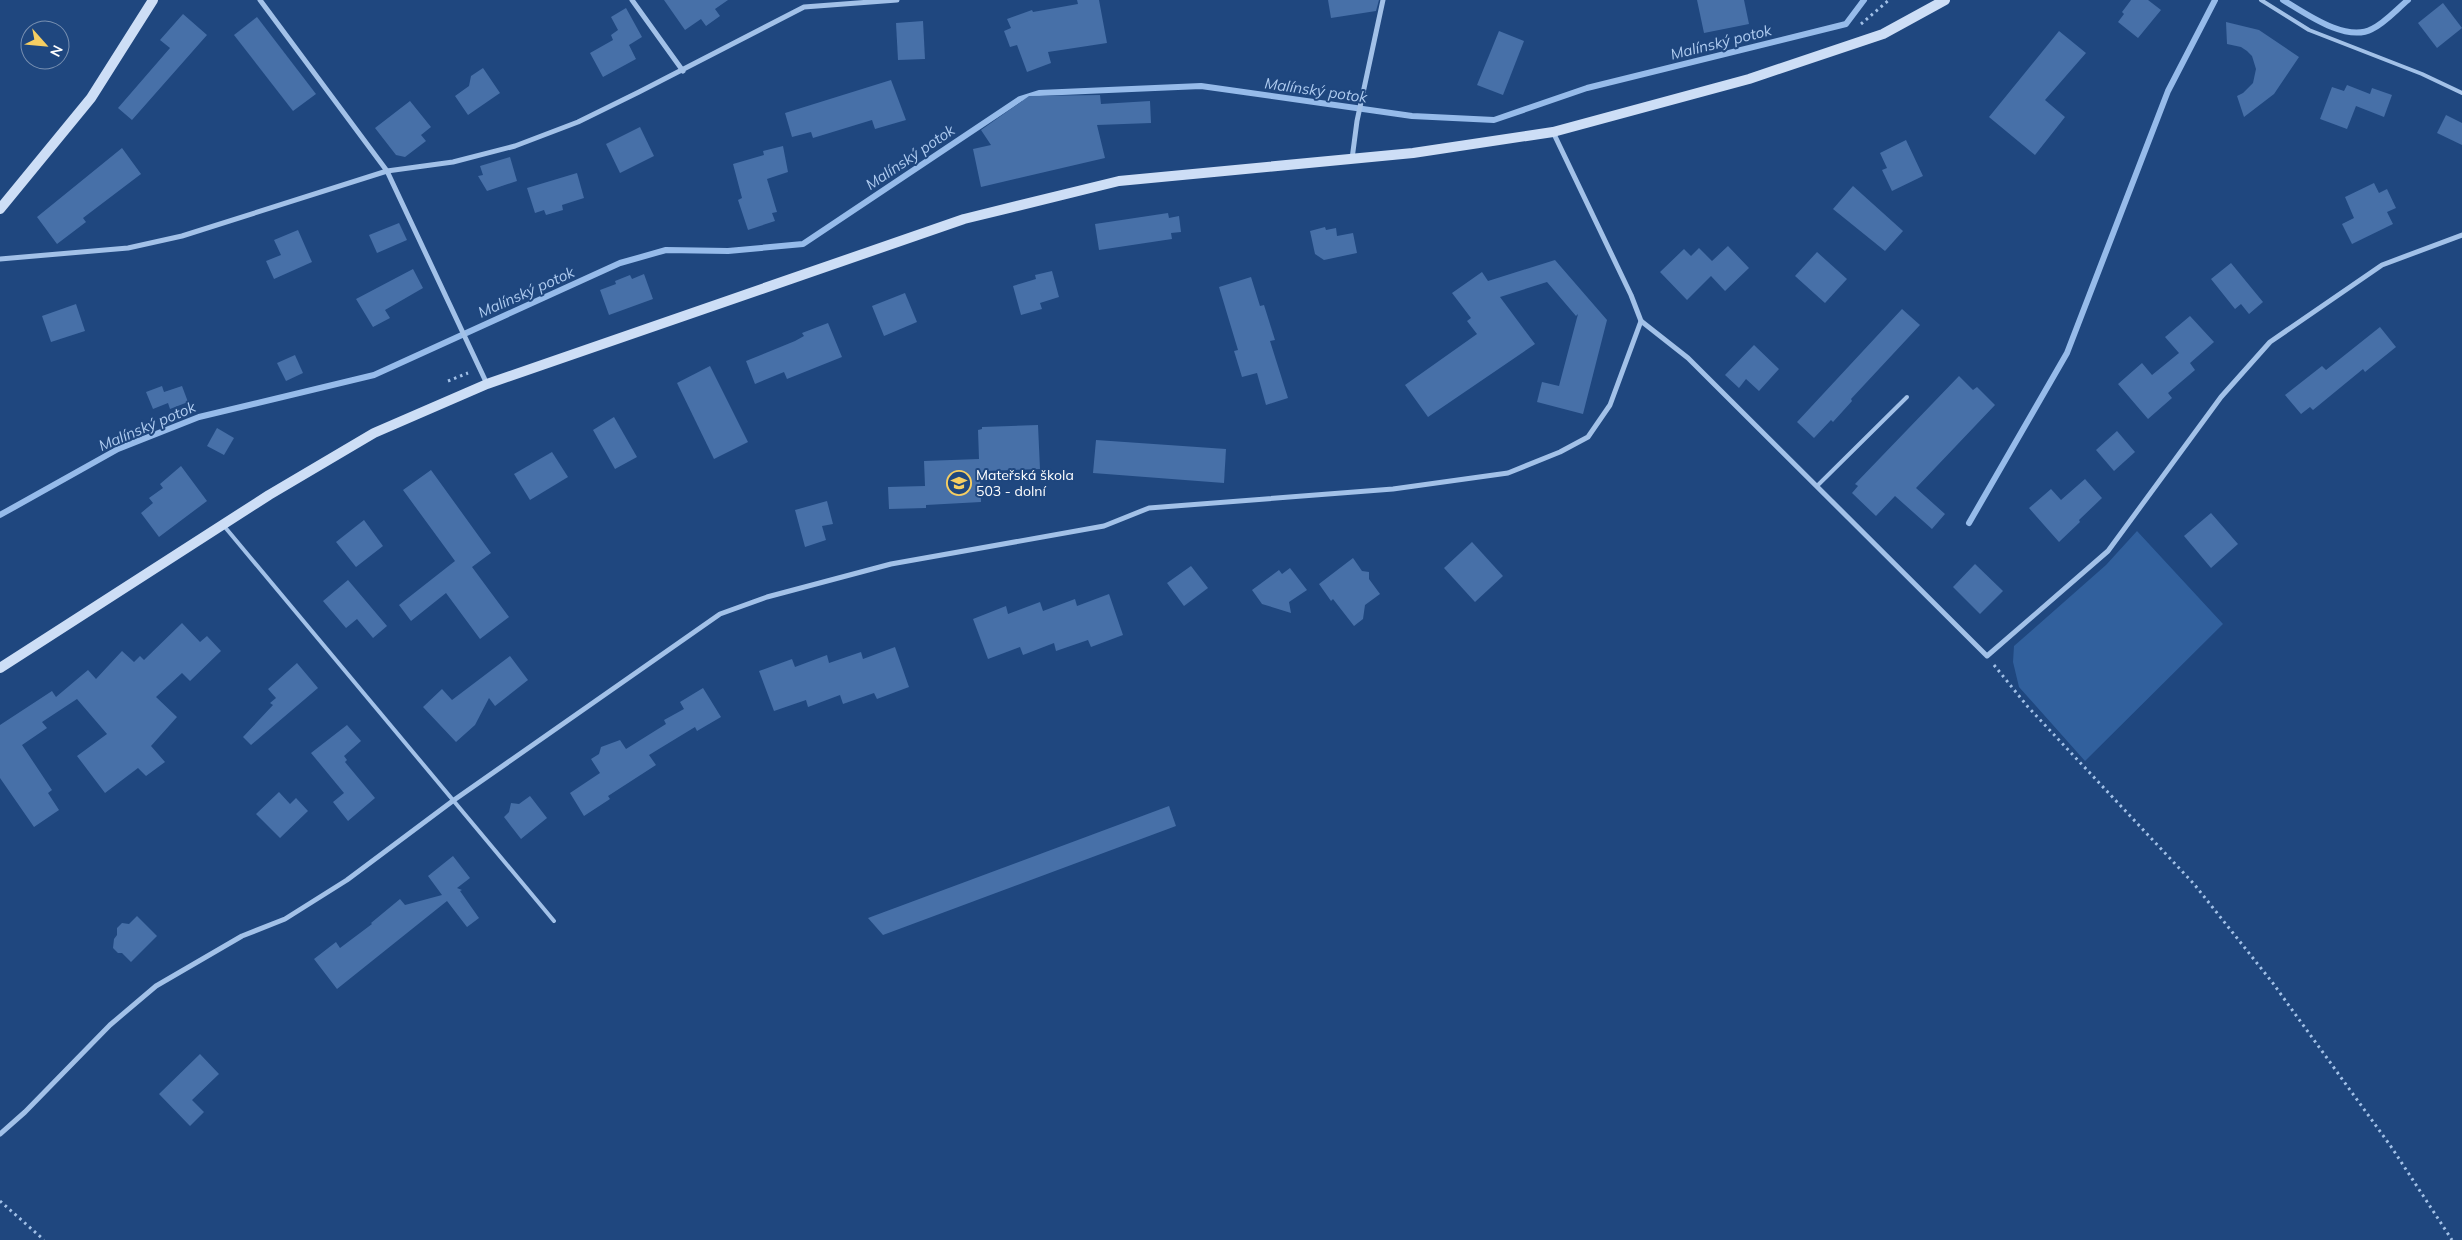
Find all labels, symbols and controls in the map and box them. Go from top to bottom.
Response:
north arrow [20,20,70,70]
water label: Malínský potok [1668,20,1775,64]
text: N [46,42,67,60]
water label: Malínský potok [1263,73,1370,107]
water label: Malínský potok [862,119,959,194]
water label: Malínský potok [475,262,578,322]
water label: Malínský potok [96,397,200,455]
place label: Mateřská škola 503 - dolní [976,466,1074,500]
school or university icon: Mateřská škola 503 - dolní [946,470,972,496]

